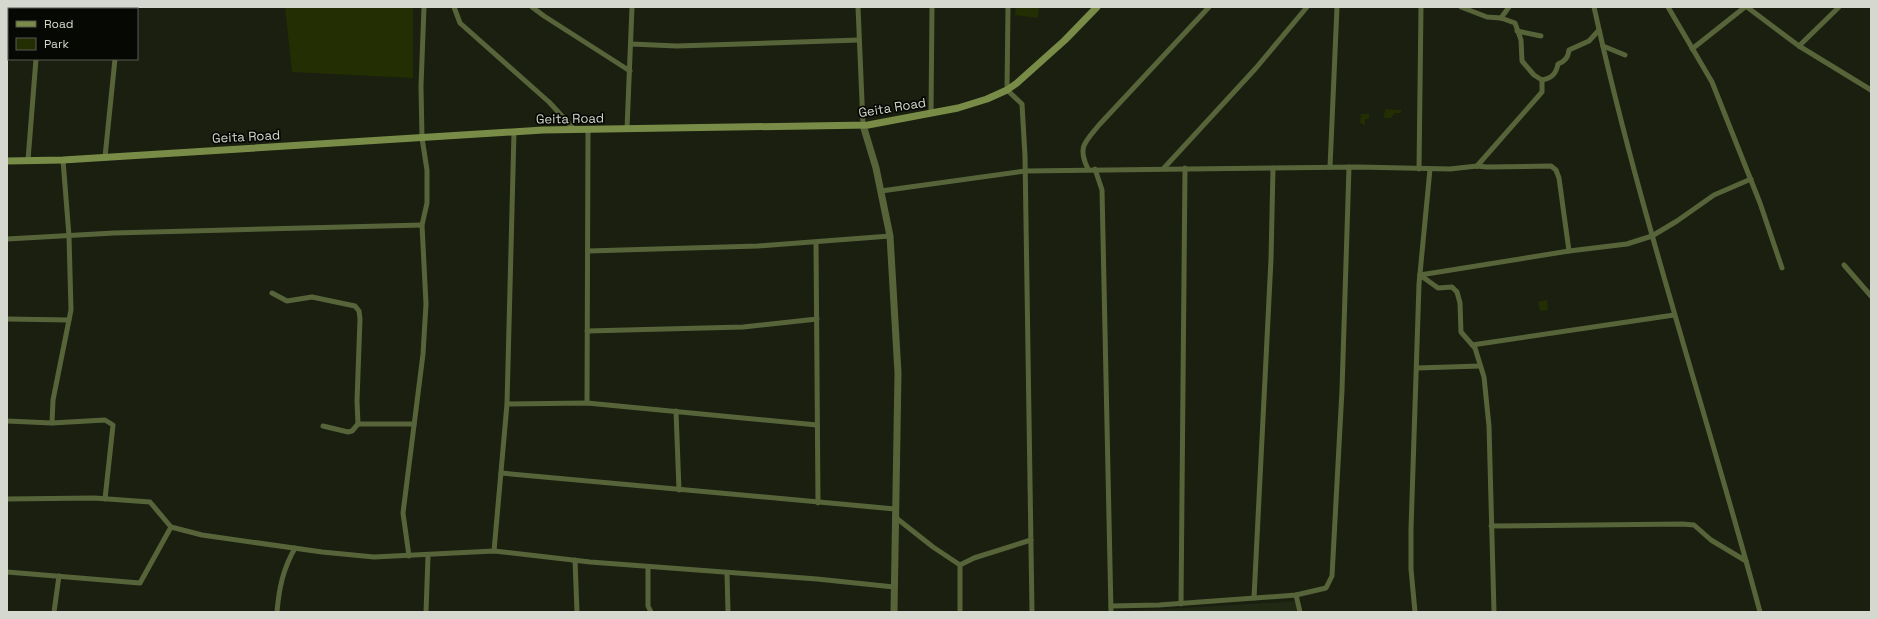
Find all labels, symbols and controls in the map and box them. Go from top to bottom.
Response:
legend [8,8,138,60]
text: Road [44,16,73,32]
text: Park [44,36,69,52]
street label: Geita Road [857,94,927,121]
street label: Geita Road [536,109,604,128]
street label: Geita Road [212,126,280,147]

